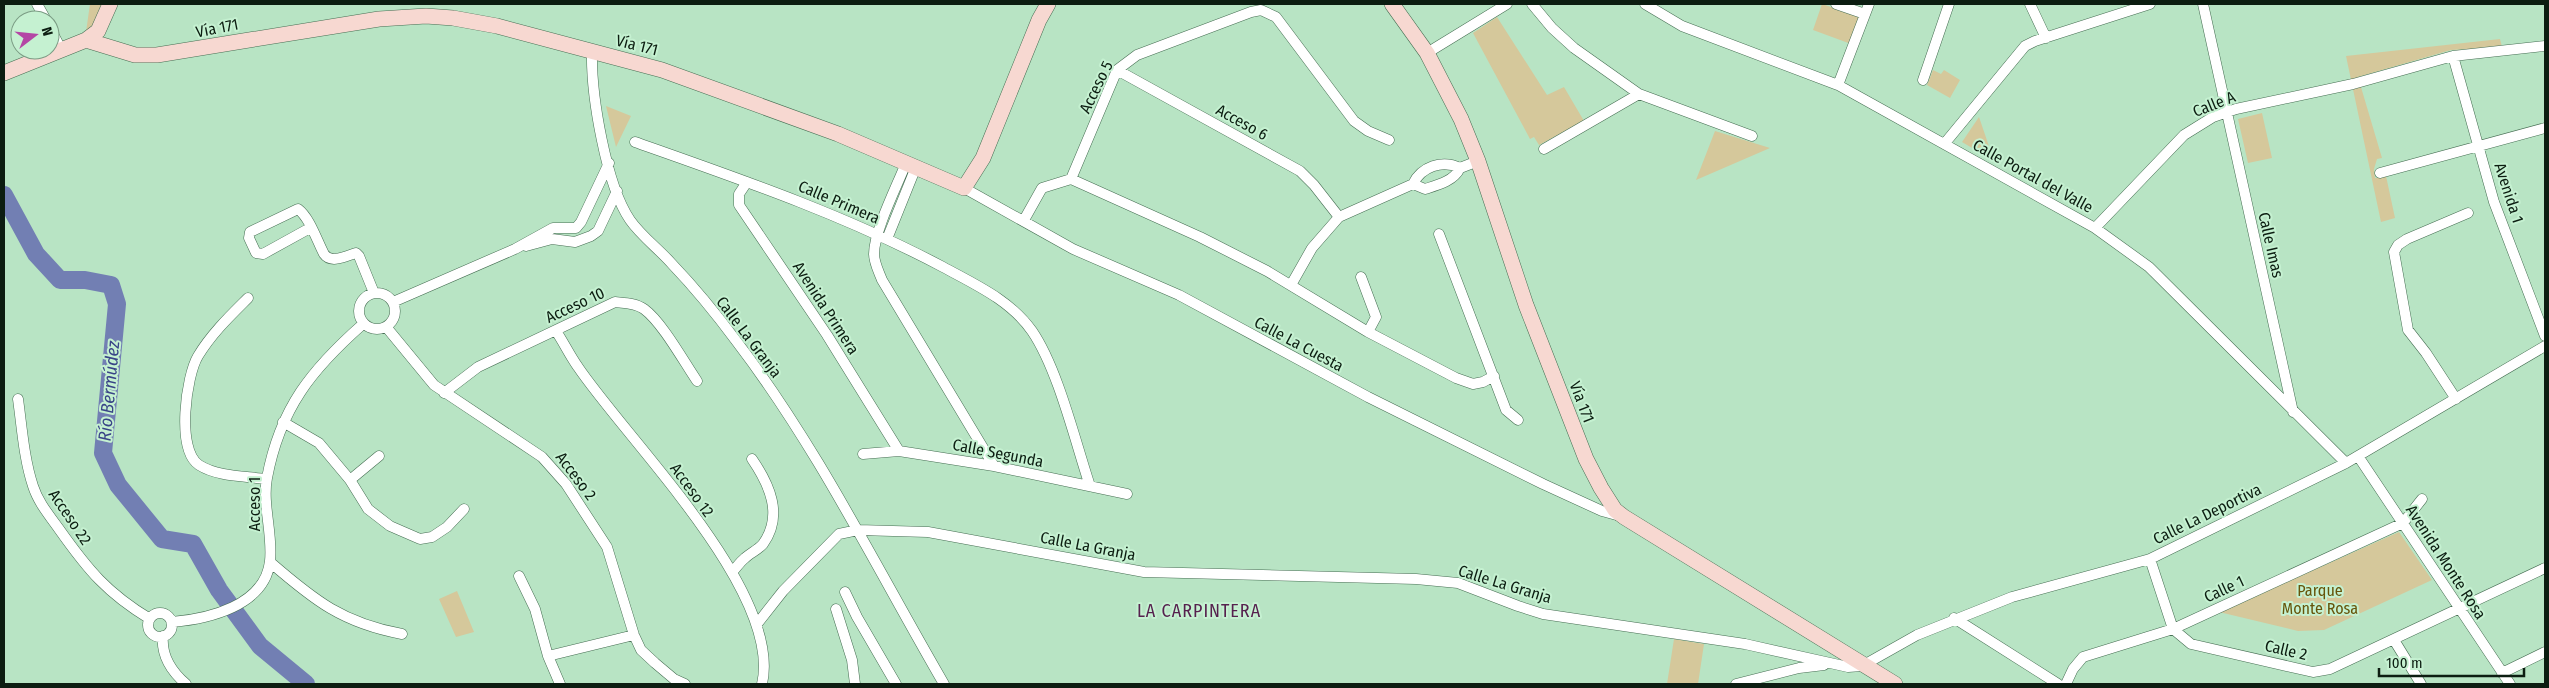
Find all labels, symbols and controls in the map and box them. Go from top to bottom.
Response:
north arrow [10,10,60,60]
street label: Vía 171 [194,15,240,41]
text: N [38,25,56,38]
street label: Vía 171 [614,31,660,59]
street label: Acceso 5 [1075,58,1117,116]
street label: Calle A [2190,87,2239,121]
street label: Acceso 6 [1213,100,1271,144]
street label: Calle Portal del Valle [1970,135,2096,217]
street label: Avenida 1 [2490,160,2528,226]
street label: Calle Primera [795,176,883,228]
street label: Calle Imas [2254,210,2288,280]
street label: Avenida Primera [789,258,863,358]
street label: Acceso 10 [542,283,608,327]
street label: Calle La Granja [712,293,786,381]
street label: Calle La Cuesta [1251,313,1347,376]
water label: Río Bermúdez [94,339,124,442]
street label: Vía 171 [1565,379,1599,425]
street label: Calle Segunda [951,435,1045,471]
street label: Acceso 2 [552,448,600,504]
street label: Acceso 12 [666,459,718,521]
street label: Acceso 1 [245,477,264,531]
street label: Calle La Deportiva [2150,480,2264,548]
street label: Acceso 22 [45,486,95,548]
street label: Avenida Monte Rosa [2402,501,2490,623]
street label: Calle La Granja [1039,527,1137,565]
street label: Calle La Granja [1456,561,1554,607]
street label: Calle 1 [2201,572,2247,606]
park label: Parque Monte Rosa [2282,581,2358,618]
district label: LA CARPINTERA [1137,600,1261,622]
street label: Calle 2 [2263,636,2309,664]
scale bar [2379,646,2524,678]
text: 100 m [2386,654,2423,672]

